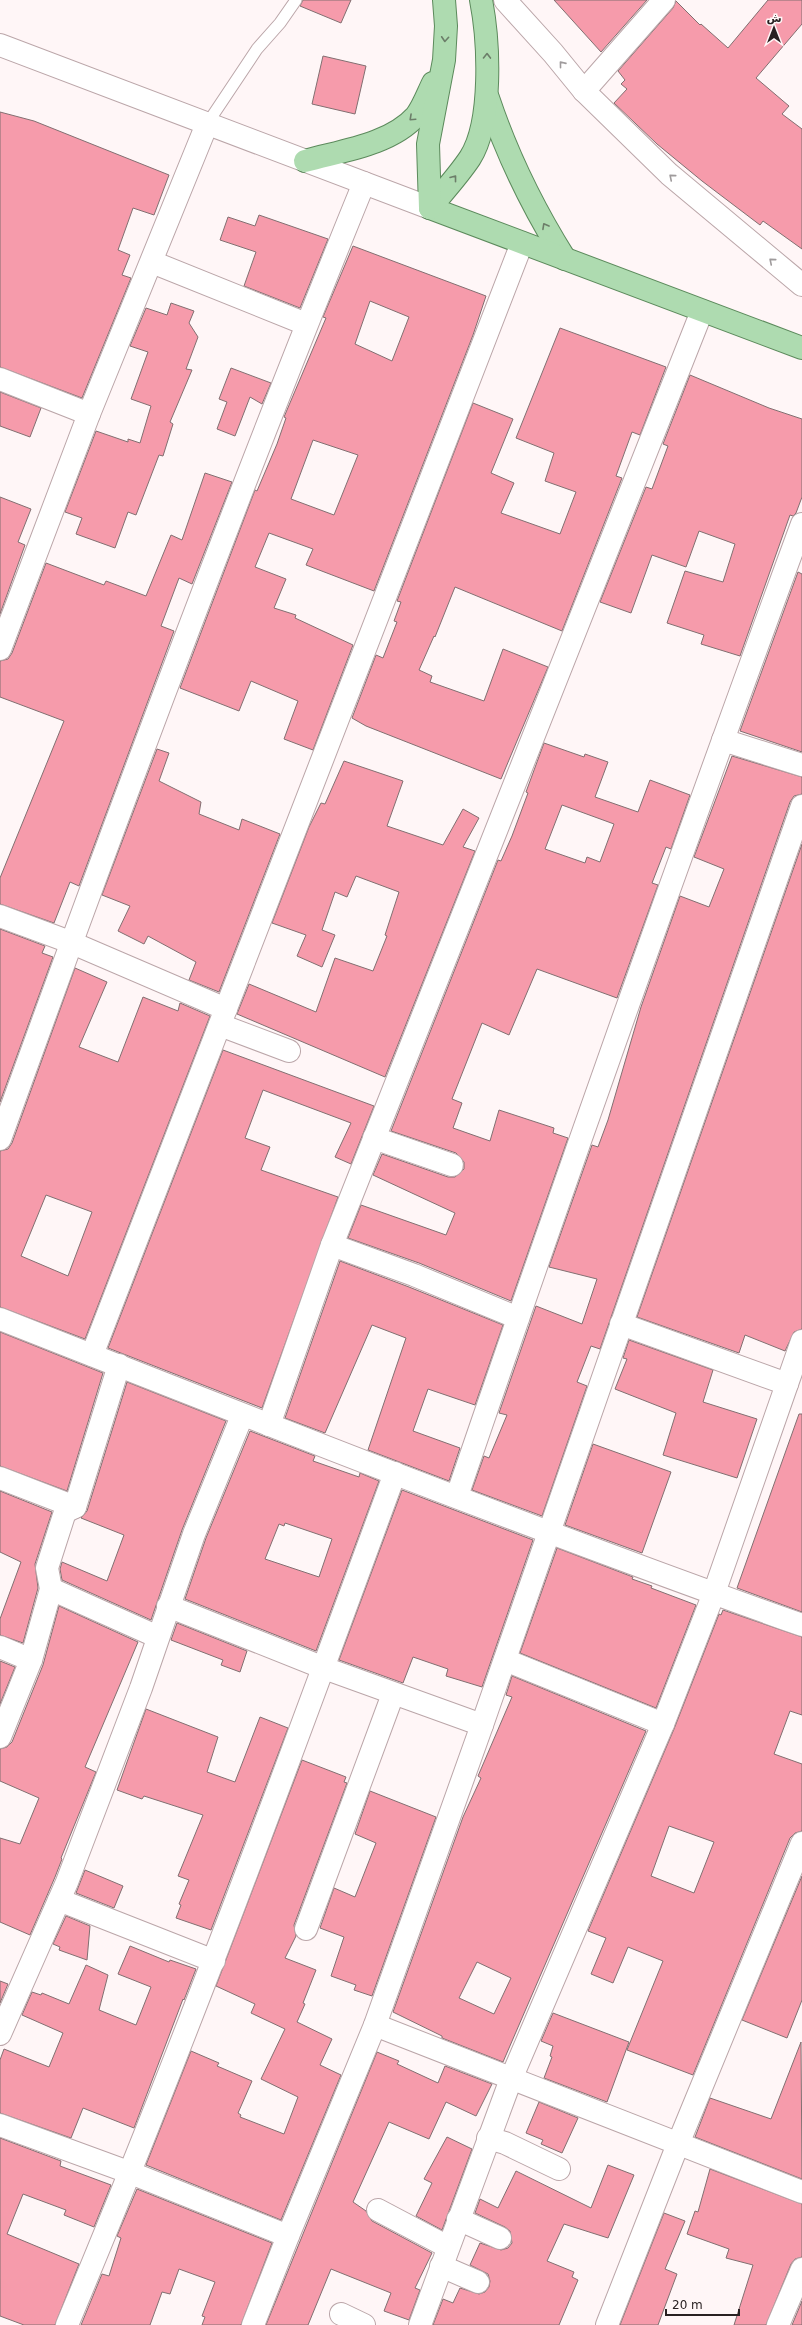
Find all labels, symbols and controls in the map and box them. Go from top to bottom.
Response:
north arrow [754,8,794,48]
text: ش [766,12,782,25]
one-way arrow [441,36,450,42]
one-way arrow [483,53,491,59]
one-way arrow [559,62,566,69]
one-way arrow [409,114,417,121]
one-way arrow [670,174,677,181]
one-way arrow [450,175,457,182]
one-way arrow [542,223,549,230]
one-way arrow [769,258,776,265]
scale bar [666,2291,739,2317]
text: 20 m [672,2298,703,2312]

